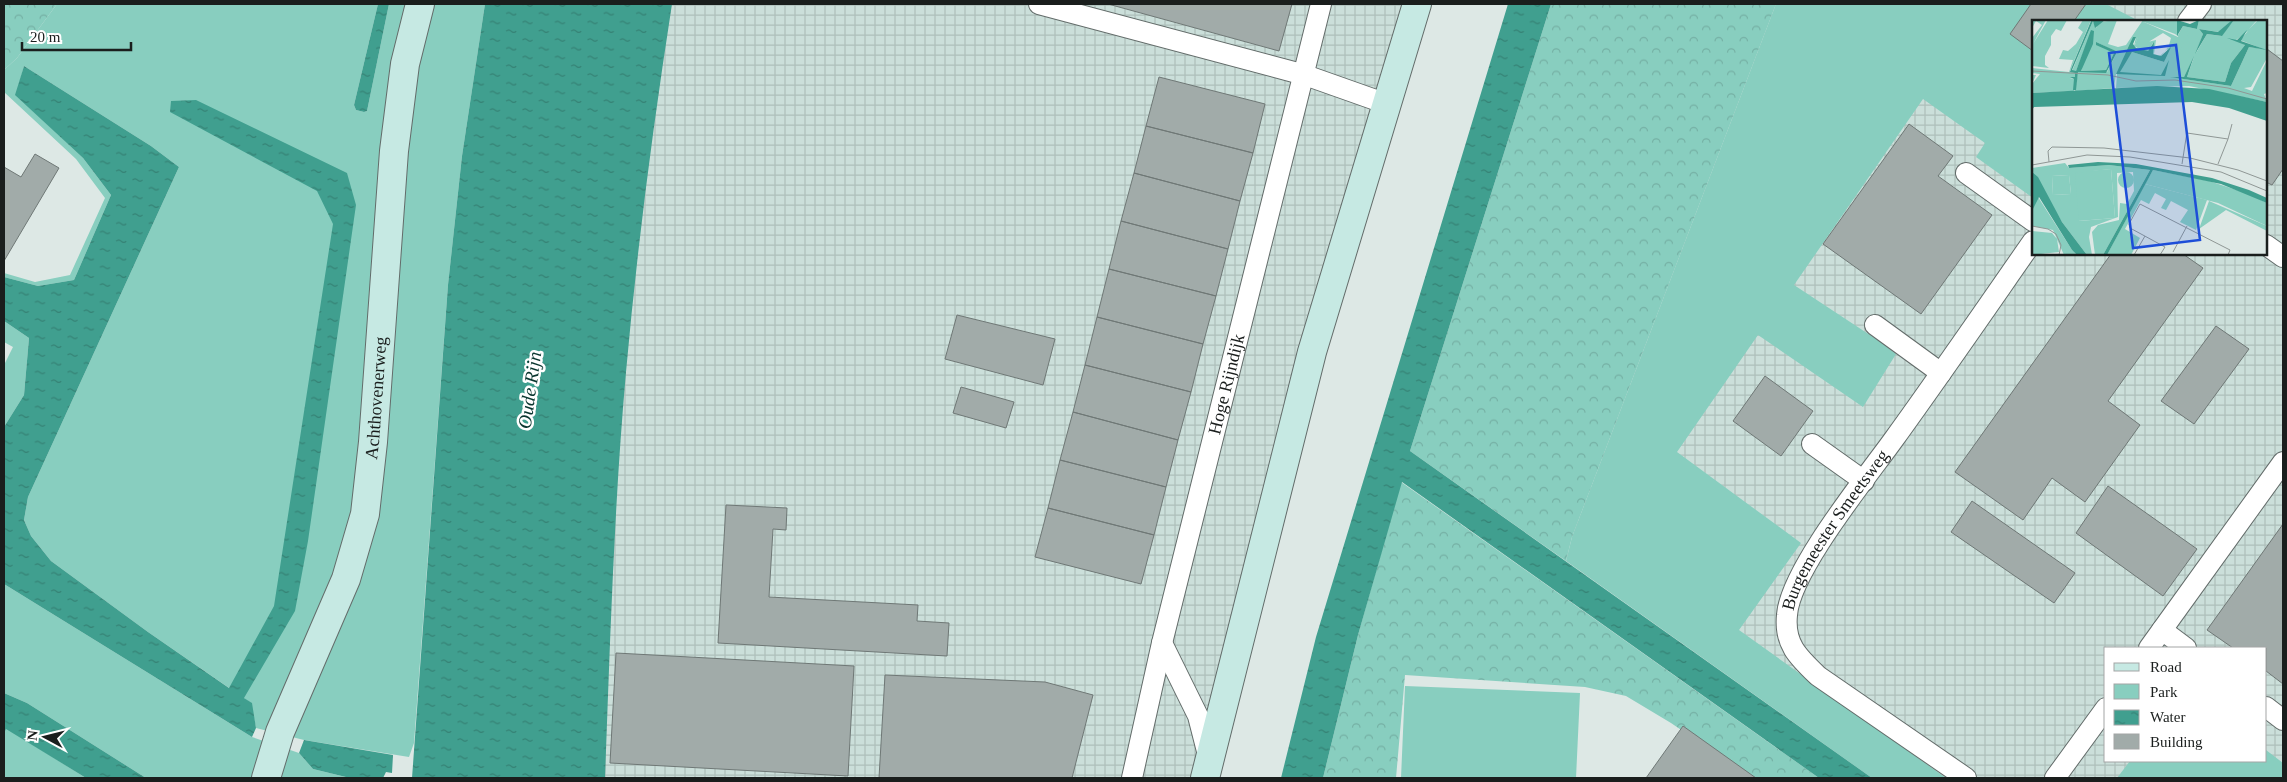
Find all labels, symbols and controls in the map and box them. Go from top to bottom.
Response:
scale bar [22,20,131,52]
inset map [2032,20,2267,255]
text: 20 m [30,29,61,45]
street label: Hoge Rijndijk [1204,332,1248,436]
street label: Achthovenerweg [361,336,391,460]
water label: Oude Rijn [514,350,545,430]
street label: Burgemeester Smeetsweg [1778,446,1893,612]
legend [2104,647,2267,762]
text: Road [2150,659,2182,675]
text: Park [2150,684,2178,700]
text: Water [2150,709,2185,725]
north arrow [20,712,70,762]
text: N [25,730,41,741]
text: Building [2150,734,2203,750]

